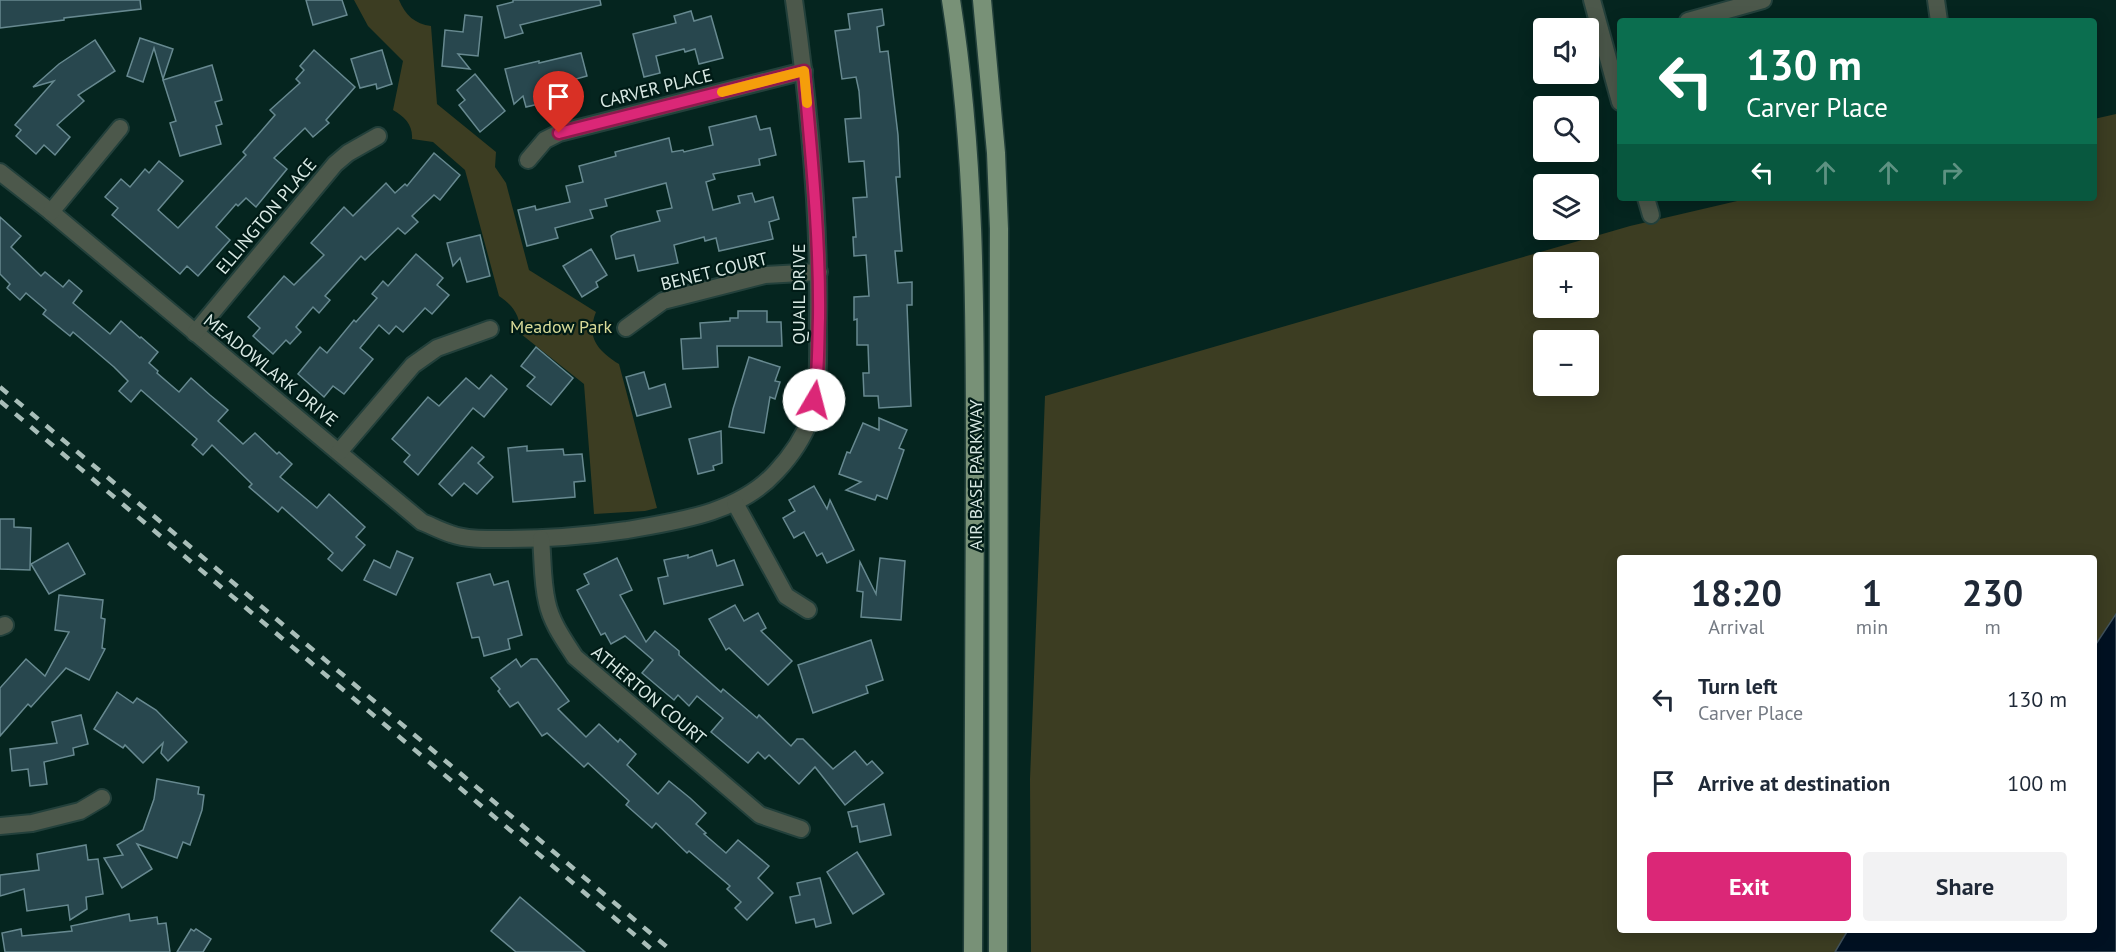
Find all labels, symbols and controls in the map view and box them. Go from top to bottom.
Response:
map controls [1533,18,1599,396]
button: sound [1533,18,1599,84]
text: 130 m [1746,37,1862,92]
icon: left [1647,42,1725,120]
street label: CARVER PLACE [597,63,715,113]
pin [533,71,584,133]
icon: arrive [542,80,575,113]
text: Carver Place [1746,90,1888,124]
button: search [1533,96,1599,162]
street label: ELLINGTON PLACE [211,153,321,279]
icon: left [1746,156,1779,189]
icon: ahead [1809,156,1842,189]
icon: ahead [1872,156,1905,189]
icon: right [1935,156,1968,189]
button: layers [1533,174,1599,240]
street label: QUAIL DRIVE [787,244,810,344]
street label: BENET COURT [658,247,770,295]
button: + [1533,252,1599,318]
street label: MEADOWLARK DRIVE [199,309,343,431]
park label: Meadow Park [510,315,612,338]
button: − [1533,330,1599,396]
position arrow [782,368,846,432]
street label: AIR BASE PARKWAY [964,399,987,551]
text: 18:20 [1691,569,1782,616]
text: 1 [1862,569,1882,616]
text: 230 [1962,569,2023,616]
text: Arrival [1708,614,1764,640]
text: min [1856,614,1888,640]
text: m [1985,614,2001,640]
street label: ATHERTON COURT [587,640,711,750]
text: Turn left [1698,672,1778,700]
icon: left [1647,683,1680,716]
text: 130 m [2007,685,2067,713]
text: Carver Place [1698,700,1803,726]
icon: arrive [1647,767,1680,800]
text: Arrive at destination [1698,769,1890,797]
text: 100 m [2007,769,2067,797]
button: Exit [1647,852,1851,921]
button: Share [1863,852,2067,921]

